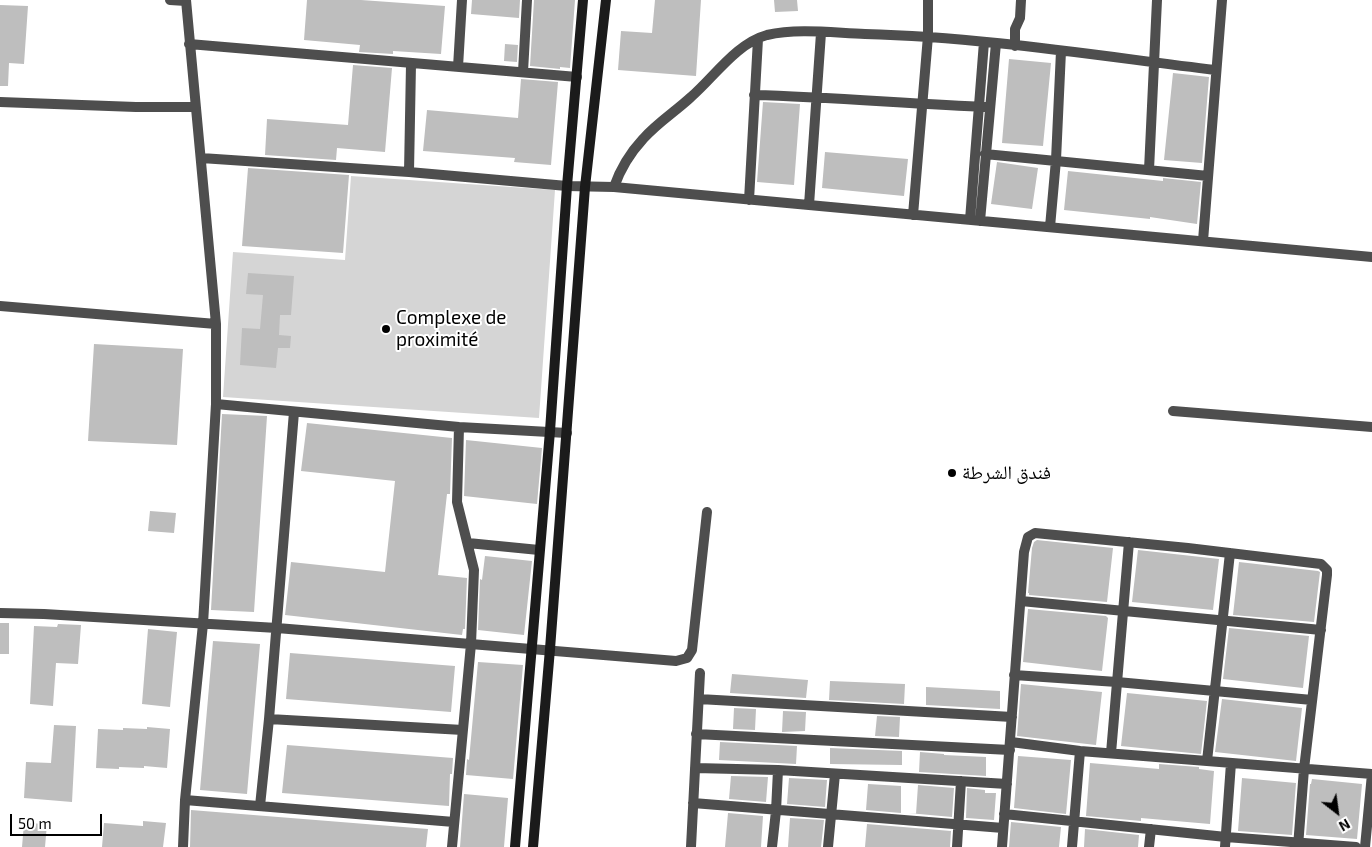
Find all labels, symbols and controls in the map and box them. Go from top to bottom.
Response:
place label: Complexe de proximité [396,307,506,351]
marker: Complexe de proximité [380,323,392,335]
place label: فندق الشرطة [962,462,1051,484]
marker: فندق الشرطة [946,467,958,479]
north arrow [1312,787,1362,837]
scale bar [12,804,105,836]
text: 50 m [18,814,52,832]
text: N [1336,816,1353,835]

